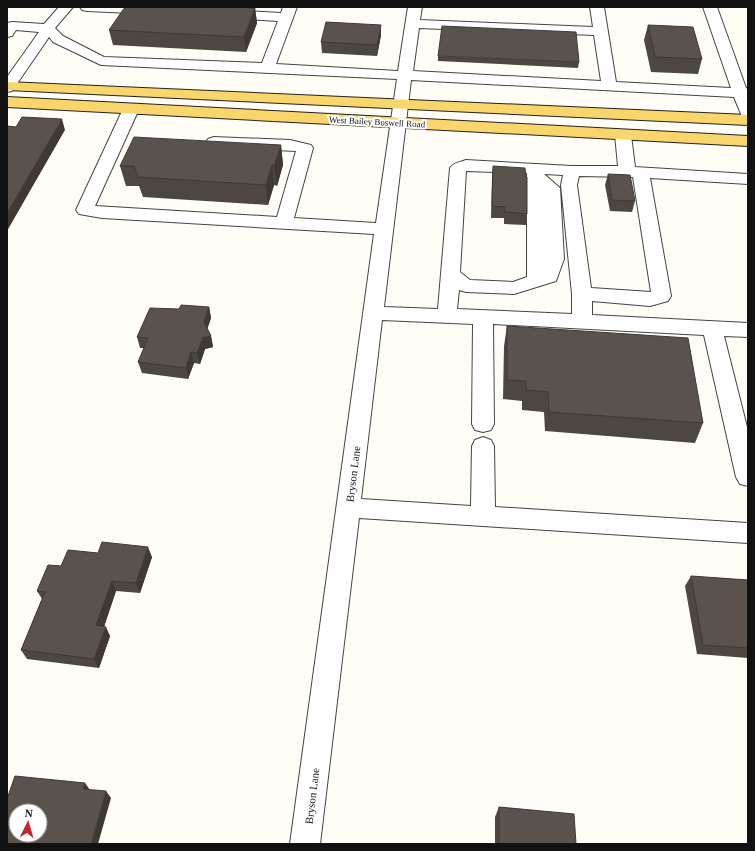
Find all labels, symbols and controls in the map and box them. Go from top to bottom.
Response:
street label: West Bailey Boswell Road [329,114,426,130]
street label: Bryson Lane [344,445,362,503]
street label: Bryson Lane [303,767,321,825]
north arrow [8,803,48,843]
text: N [24,807,33,819]

